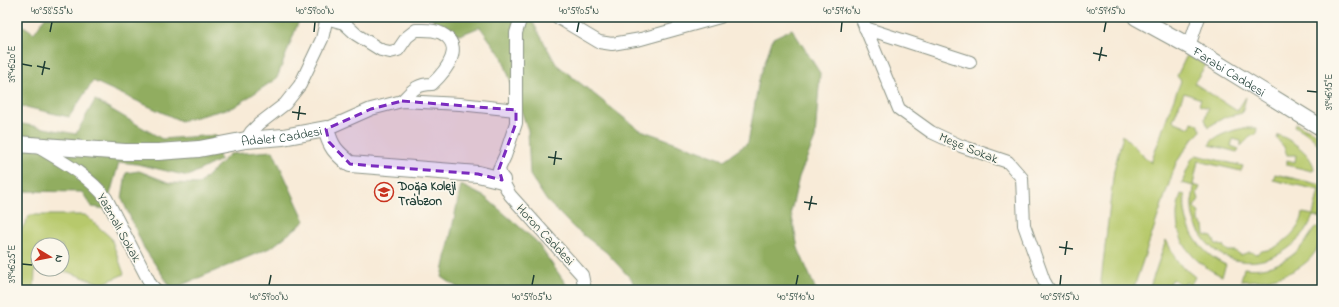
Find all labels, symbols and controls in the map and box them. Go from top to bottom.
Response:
text: 40°58'55"N [31,4,73,19]
text: 40°59'00"N [296,4,335,19]
text: 40°59'05"N [559,4,599,19]
text: 40°59'10"N [823,4,861,19]
text: 40°59'15"N [1087,4,1126,19]
street label: Farabi Caddesi [1188,42,1269,102]
text: 39°46'20"E [5,45,20,83]
text: 39°46'15"E [1322,74,1337,110]
street label: Adalet Caddesi [240,122,324,152]
street label: Meşe Sokak [936,128,1001,169]
place label: Doğa Koleji Trabzon [397,177,456,211]
school or university icon: Doğa Koleji Trabzon [373,181,395,203]
street label: Yazmalı Sokak [92,190,146,266]
street label: Horon Caddesi [511,200,579,270]
north arrow [30,237,70,277]
text: 39°46'25"E [5,245,20,283]
text: N [50,254,67,264]
text: 40°59'00"N [250,290,289,305]
text: 40°59'05"N [512,290,552,305]
text: 40°59'10"N [777,290,815,305]
text: 40°59'15"N [1041,290,1080,305]

